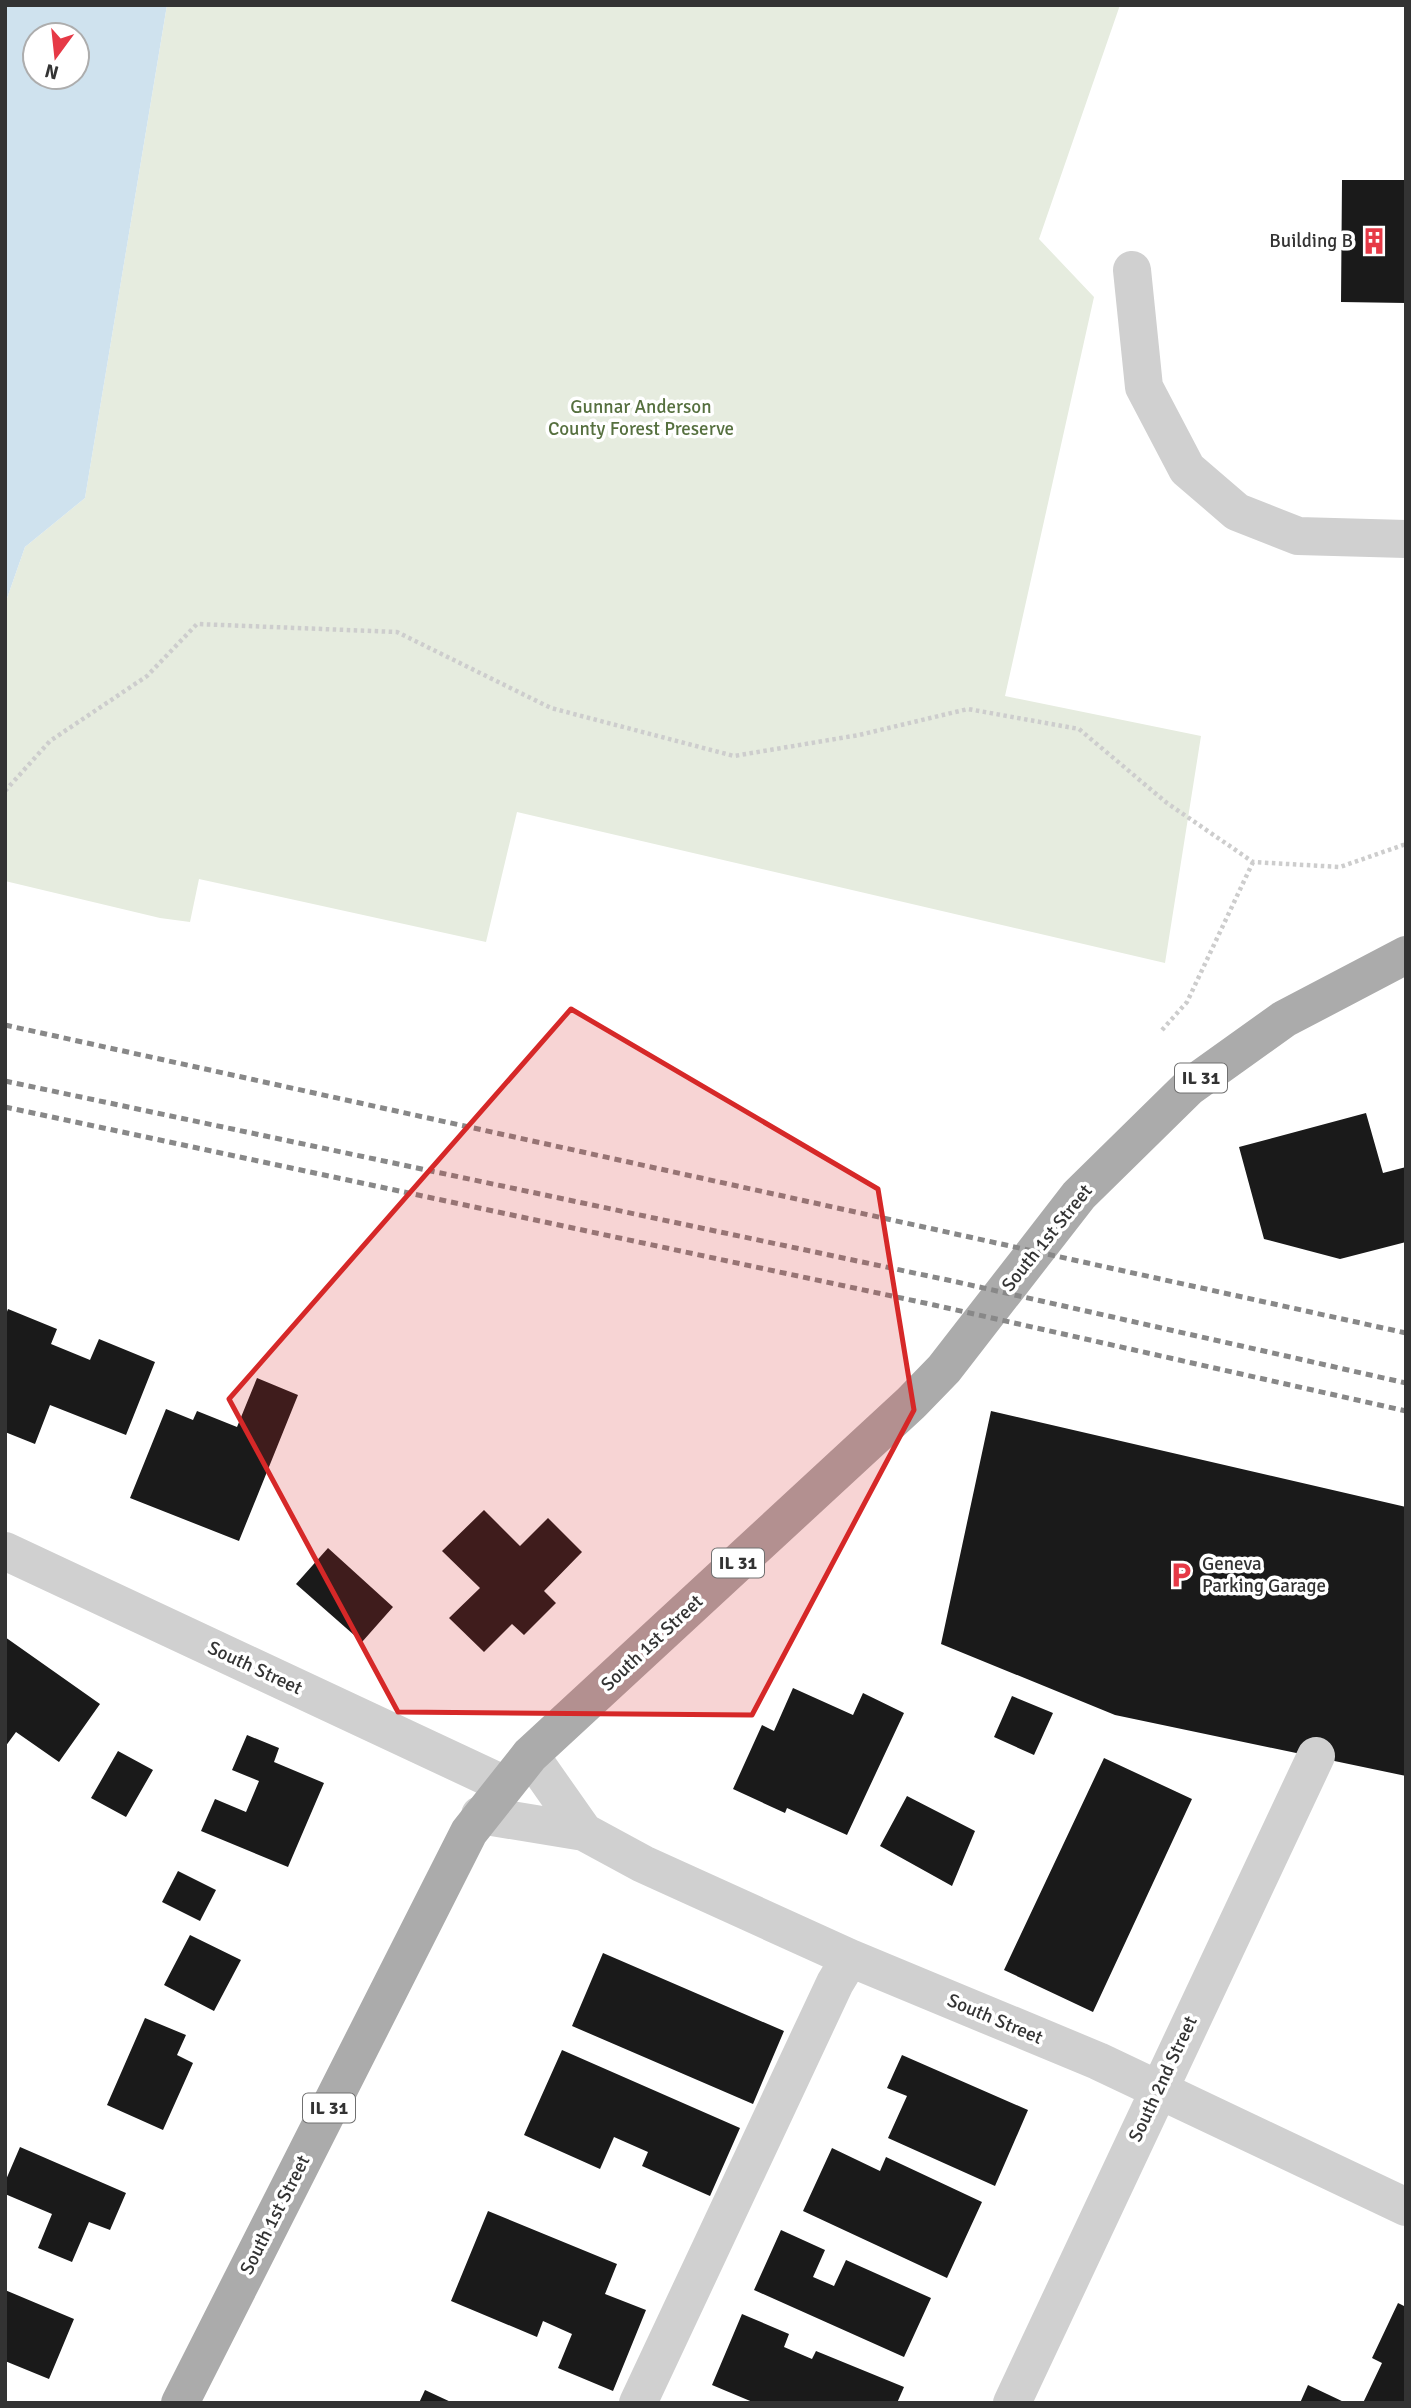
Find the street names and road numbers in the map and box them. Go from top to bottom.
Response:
road number: IL 31 [1175,1064,1227,1092]
street label: South 1st Street [996,1179,1098,1296]
road number: IL 31 [712,1548,764,1578]
street label: South 1st Street [596,1589,708,1696]
street label: South Street [204,1636,306,1700]
street label: South Street [944,1988,1047,2050]
street label: South 2nd Street [1123,2012,1203,2146]
road number: IL 31 [303,2094,355,2122]
street label: South 1st Street [235,2151,316,2279]

